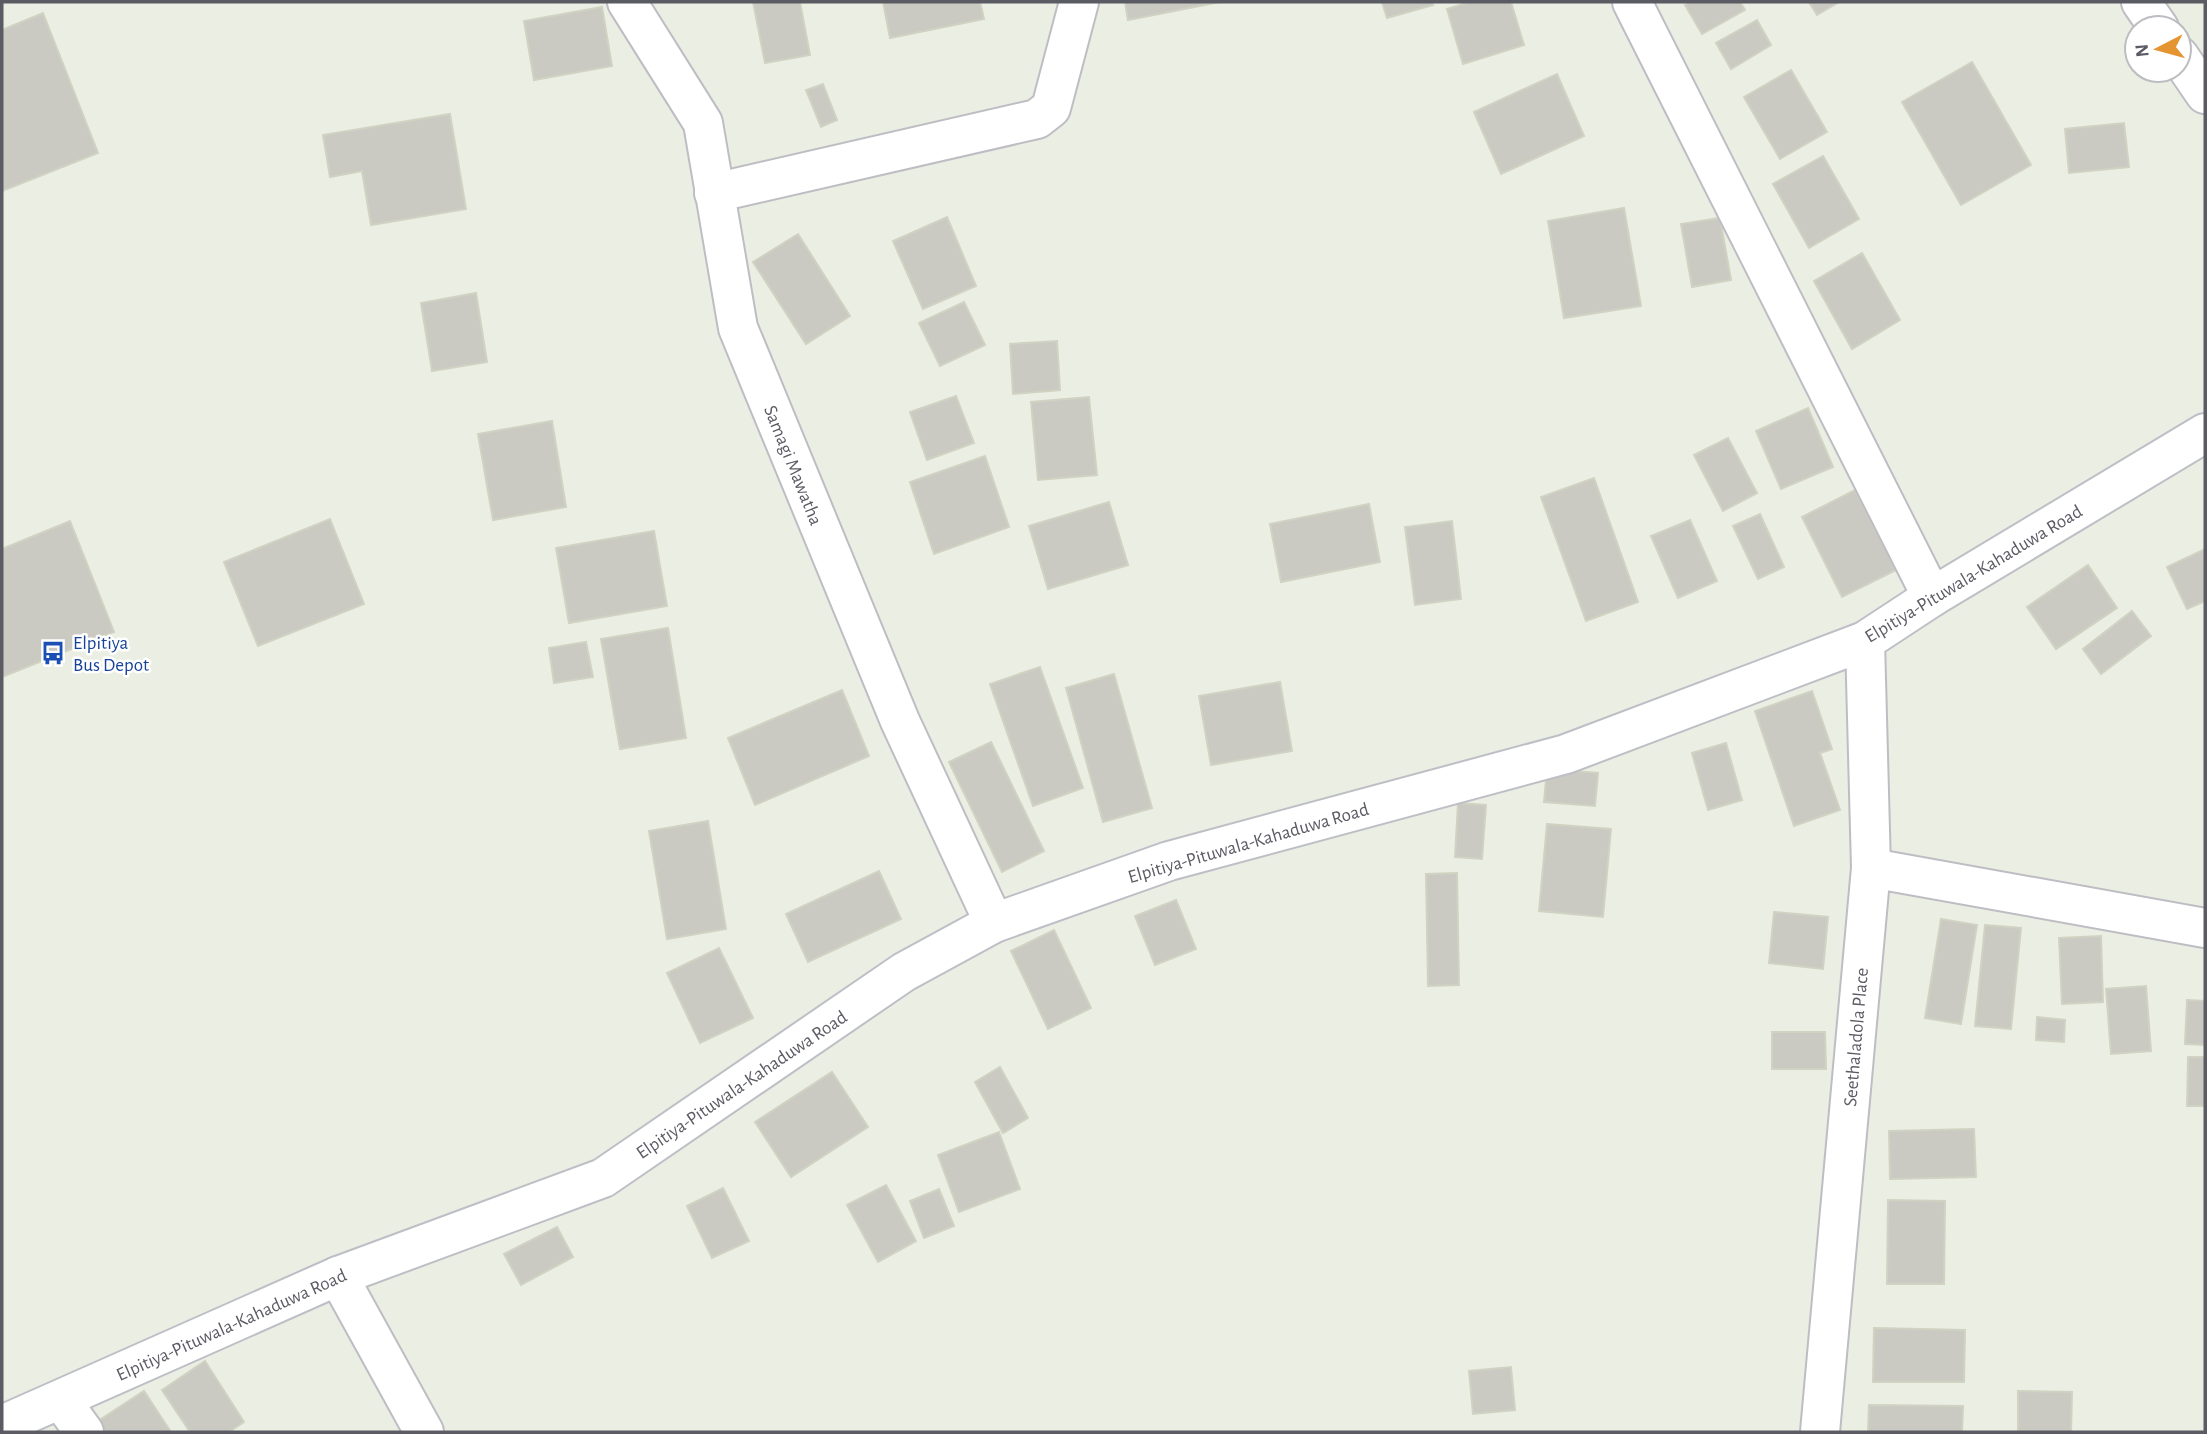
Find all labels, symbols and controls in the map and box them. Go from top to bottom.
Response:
north arrow [2123,14,2193,84]
text: N [2132,43,2153,58]
street label: Samagi Mawatha [760,403,825,528]
street label: Elpitiya-Pituwala-Kahaduwa Road [1862,502,2086,647]
place label: Elpitiya Bus Depot [73,634,149,675]
bus stop icon: Elpitiya Bus Depot [39,639,67,667]
street label: Elpitiya-Pituwala-Kahaduwa Road [1126,800,1371,887]
street label: Seethaladola Place [1841,967,1872,1107]
street label: Elpitiya-Pituwala-Kahaduwa Road [633,1007,851,1163]
street label: Elpitiya-Pituwala-Kahaduwa Road [114,1266,350,1385]

